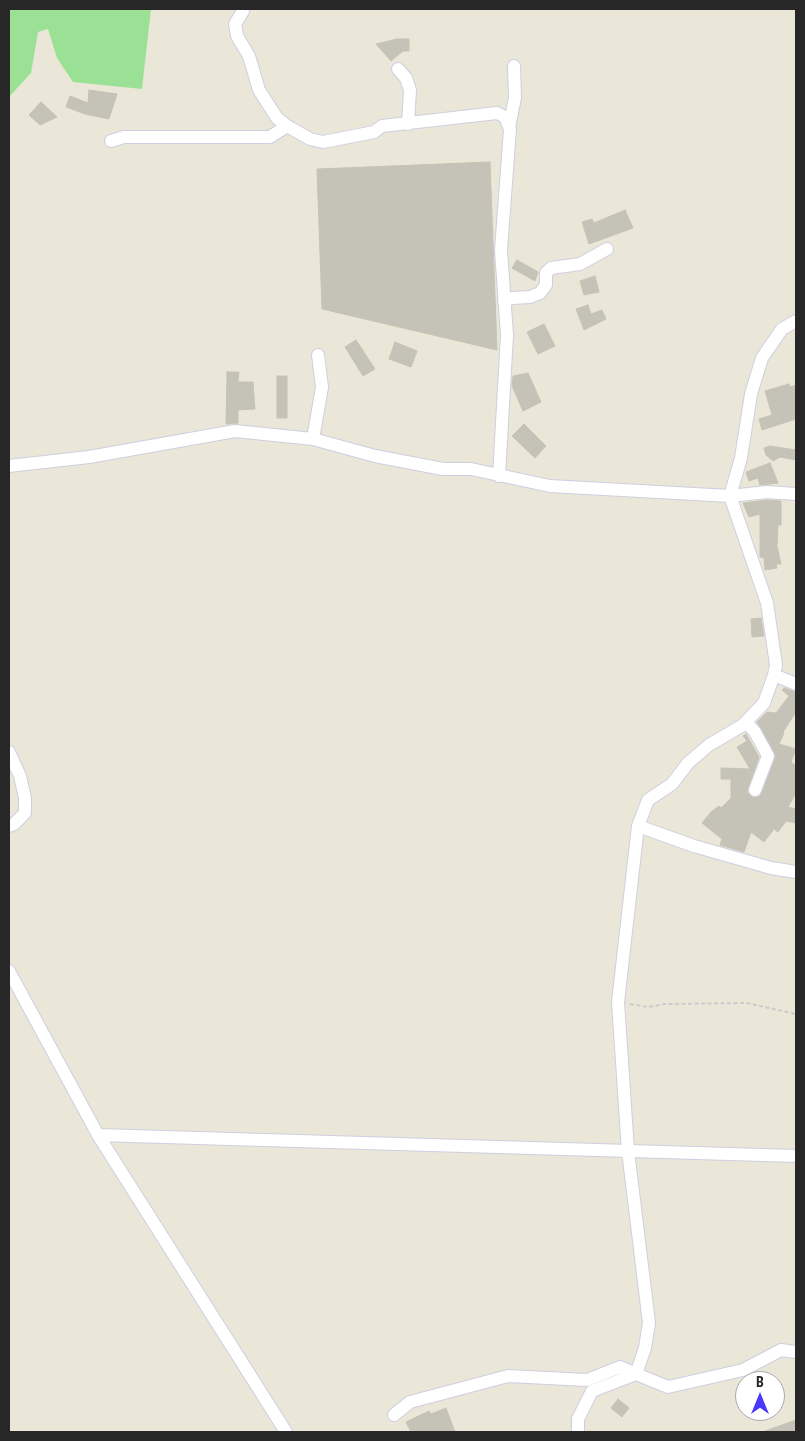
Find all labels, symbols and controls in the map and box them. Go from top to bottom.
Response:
north arrow [735,1371,785,1421]
text: B [756,1374,764,1390]

